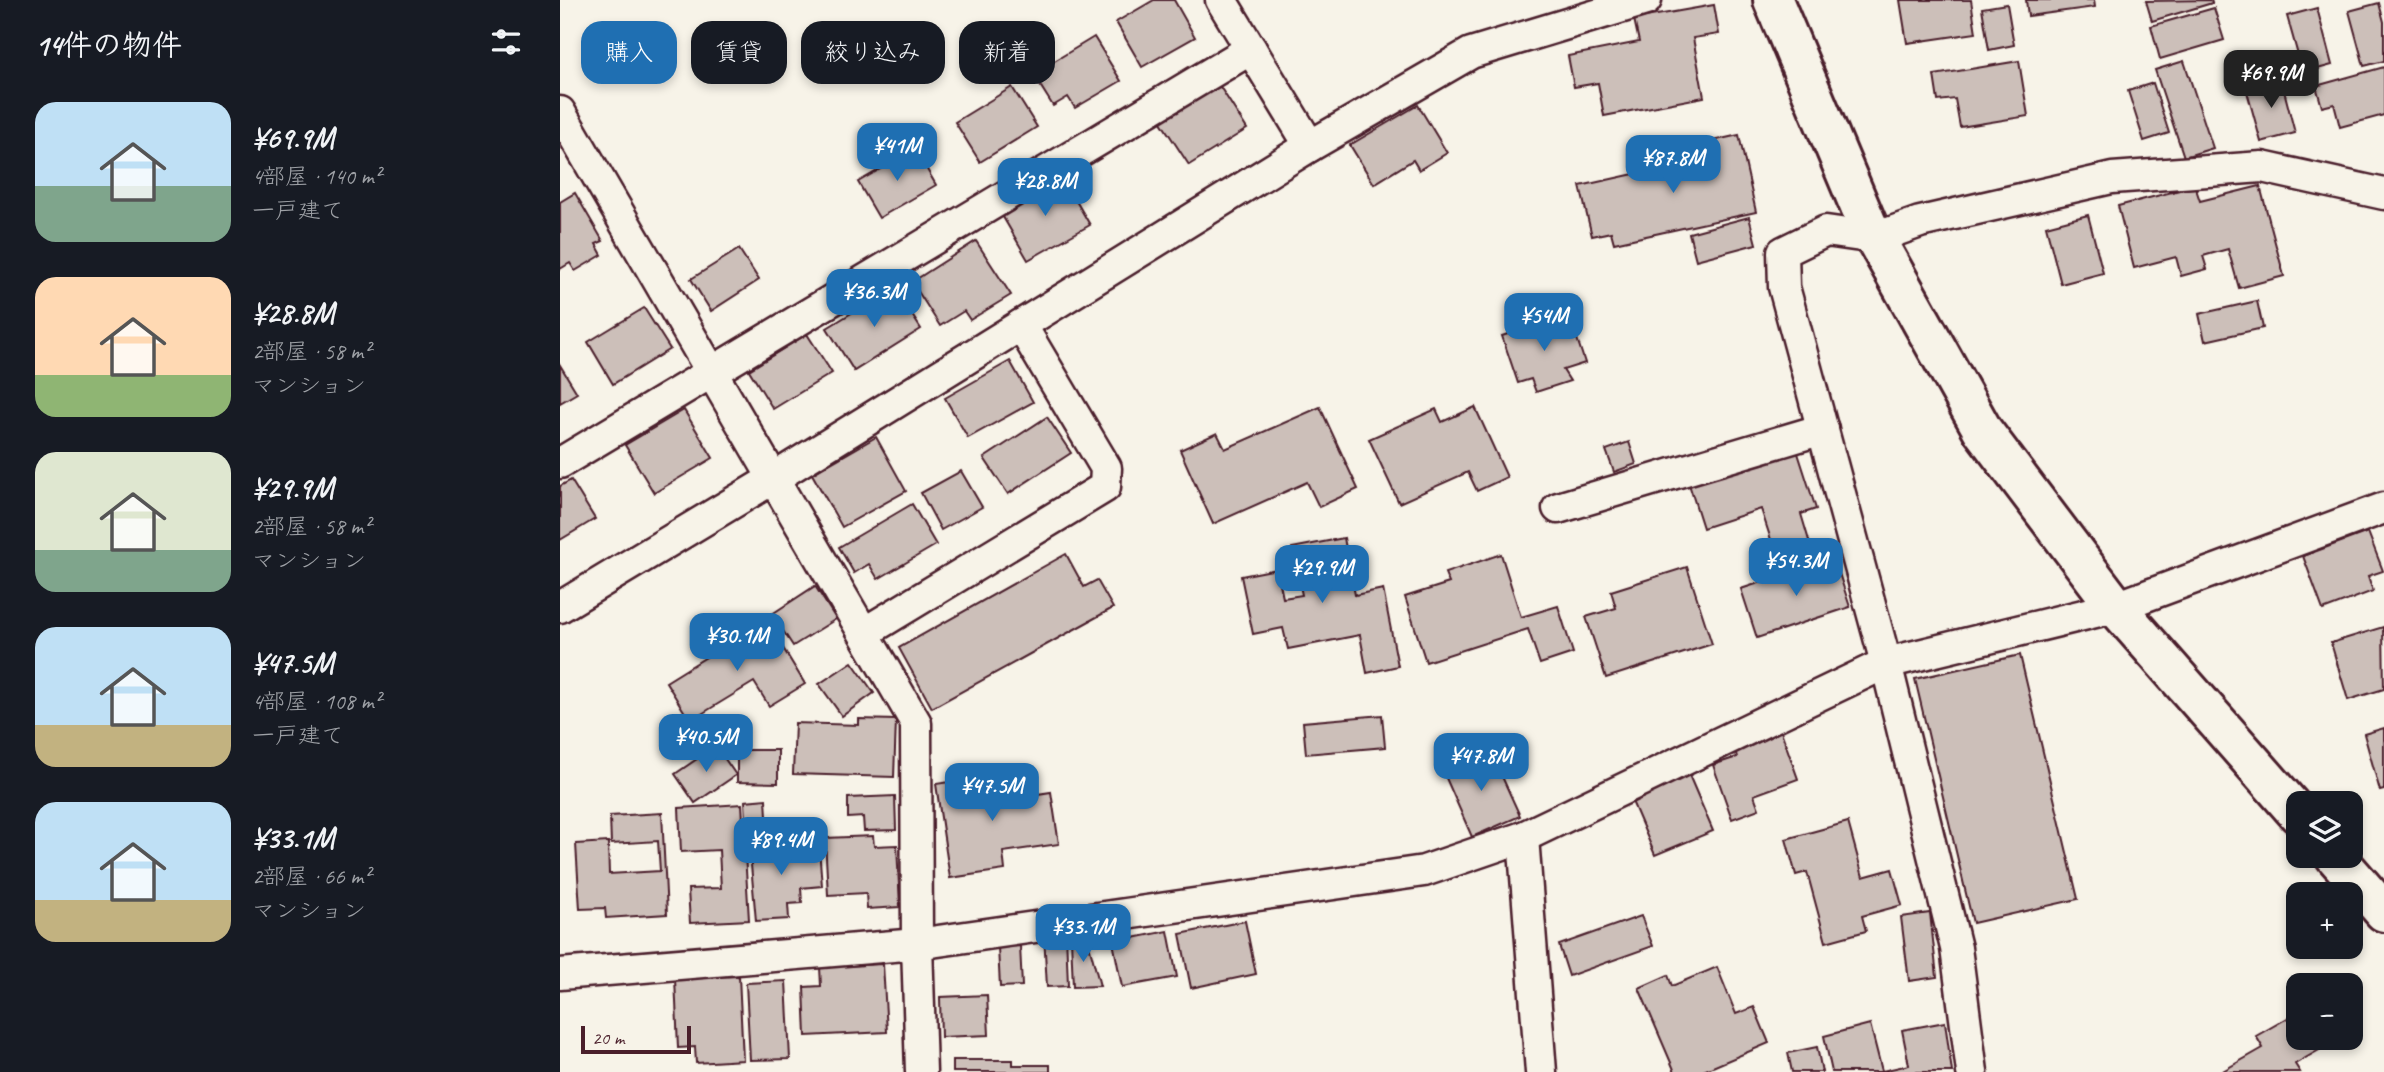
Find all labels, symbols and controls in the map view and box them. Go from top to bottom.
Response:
chip: 購入 [581,21,677,84]
chip: 賃貸 [691,21,787,84]
chip: 絞り込み [801,21,945,84]
chip: 新着 [959,21,1055,84]
icon: filters [487,23,525,61]
text: 14件の物件 [35,26,182,64]
pin: ¥69.9M [2214,50,2328,110]
text: ¥69.9M [2240,58,2302,87]
text: ¥69.9M [252,119,334,157]
pin: ¥41M [856,124,938,183]
icon: home [91,130,175,214]
text: ¥41M [873,131,921,160]
pin: ¥87.8M [1616,136,1730,195]
text: ¥87.8M [1642,143,1704,172]
pin: ¥28.8M [988,158,1102,218]
text: 4部屋 · 140 m² [252,162,381,191]
text: ¥28.8M [1014,166,1076,195]
text: 一戸建て [252,196,344,225]
pin: ¥36.3M [817,270,931,329]
text: ¥36.3M [842,277,906,306]
text: ¥28.8M [252,294,334,332]
pin: ¥54M [1503,294,1585,353]
text: ¥54M [1520,301,1568,330]
icon: home [91,305,175,389]
text: 2部屋 · 58 m² [252,337,370,366]
text: マンション [252,371,366,400]
text: ¥29.9M [252,469,333,507]
icon: home [91,480,175,564]
text: 2部屋 · 58 m² [252,512,370,541]
pin: ¥54.3M [1739,538,1853,598]
text: マンション [252,546,366,575]
pin: ¥29.9M [1265,546,1379,605]
text: ¥54.3M [1765,546,1827,575]
text: ¥29.9M [1291,553,1353,582]
pin: ¥30.1M [680,614,794,673]
text: ¥30.1M [706,621,768,650]
text: ¥47.5M [252,644,333,682]
icon: home [91,655,175,739]
text: 4部屋 · 108 m² [252,687,381,716]
pin: ¥40.5M [649,714,763,774]
text: 一戸建て [252,721,344,750]
text: ¥40.5M [675,722,737,751]
pin: ¥47.8M [1424,734,1538,793]
text: ¥47.8M [1450,741,1512,770]
pin: ¥47.5M [935,764,1049,823]
text: ¥47.5M [961,771,1023,800]
map controls [2286,791,2363,1050]
button: layers [2286,791,2363,868]
pin: ¥89.4M [724,818,838,877]
text: ¥33.1M [252,819,334,857]
text: ¥89.4M [750,825,812,854]
icon: home [91,830,175,914]
text: 2部屋 · 66 m² [252,862,370,891]
button: + [2286,882,2363,959]
text: マンション [252,896,366,925]
pin: ¥33.1M [1026,904,1140,964]
text: ¥33.1M [1052,912,1114,941]
button: − [2286,973,2363,1050]
scale bar [581,1023,691,1055]
text: 20 m [592,1026,624,1050]

